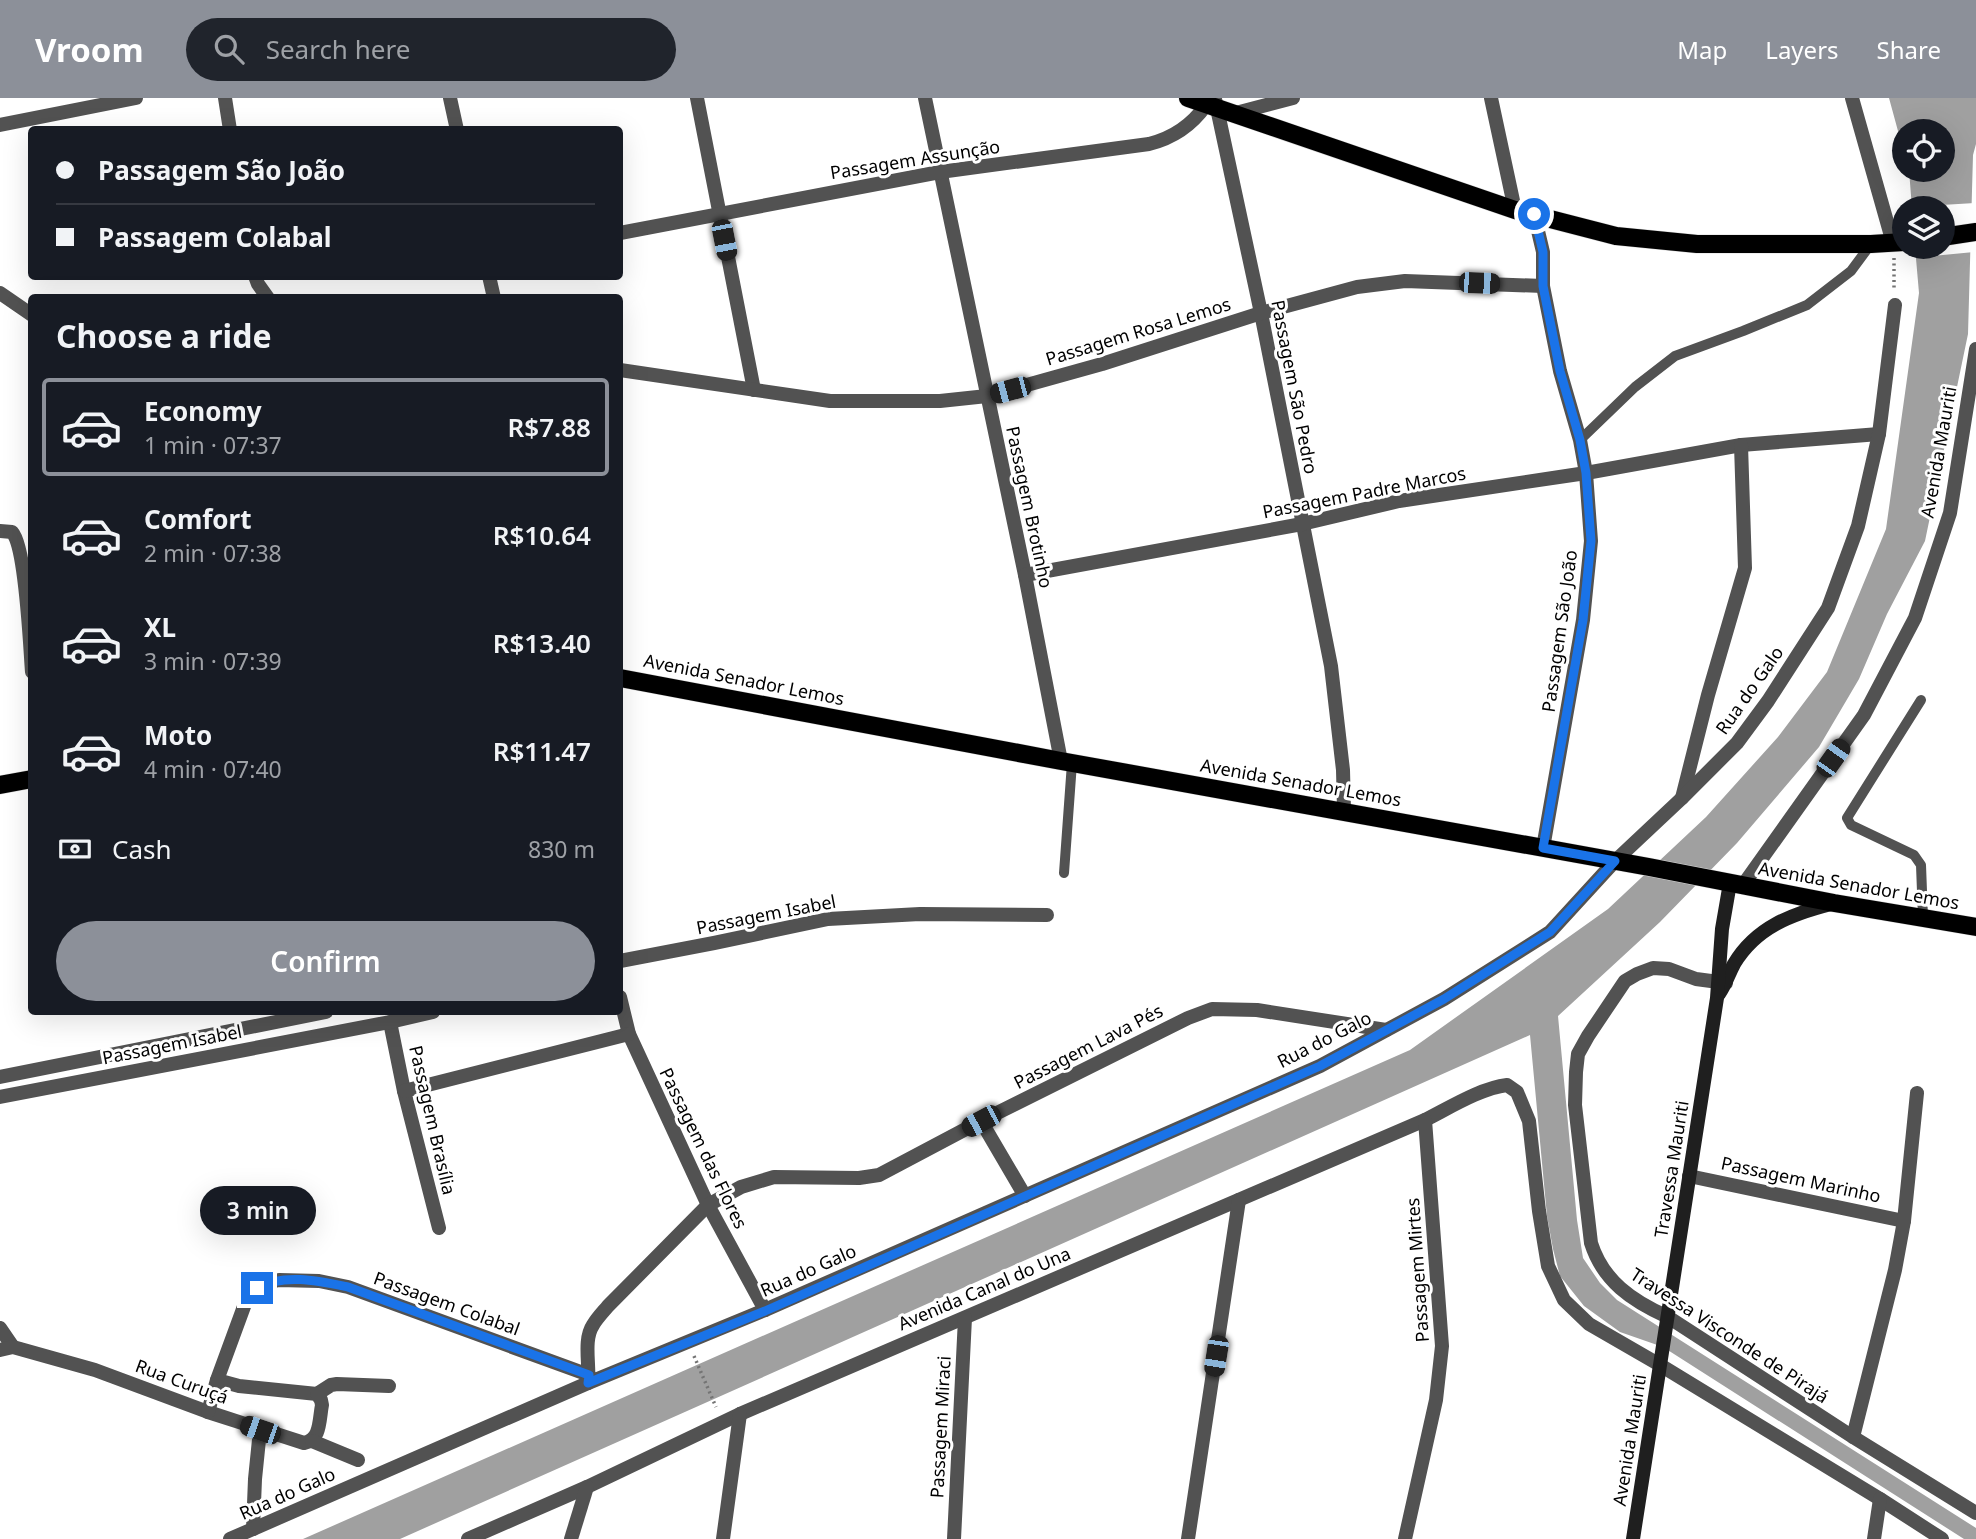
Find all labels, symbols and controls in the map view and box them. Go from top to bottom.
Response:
search box [186,18,676,81]
text: Vroom [35,27,144,72]
icon: search [210,30,248,68]
text: Search here [266,31,410,67]
text: Map [1677,33,1727,66]
text: Layers [1765,33,1839,66]
text: Share [1877,33,1941,66]
map controls [1892,119,1955,259]
button: locate [1892,119,1955,182]
street label: Passagem Assunção [828,134,1002,184]
text: Passagem São João [98,152,345,188]
button: layers [1892,196,1955,259]
route start [1518,198,1550,230]
car [710,217,739,263]
text: Passagem Colabal [98,219,331,255]
car [1458,272,1501,294]
street label: Passagem Rosa Lemos [1042,291,1234,371]
street label: Passagem São Pedro [1266,298,1324,476]
text: Choose a ride [56,314,272,357]
car [987,374,1034,406]
street label: Avenida Mauriti [1915,384,1961,520]
text: Economy [144,393,262,429]
icon: car [60,396,123,459]
text: R$7.88 [508,409,591,445]
street label: Passagem Brotinho [1001,424,1059,590]
text: 1 min · 07:37 [144,429,282,461]
street label: Passagem Padre Marcos [1260,461,1468,523]
text: Comfort [144,501,252,537]
icon: car [60,504,123,567]
text: R$10.64 [493,517,591,553]
text: 2 min · 07:38 [144,537,282,569]
street label: Passagem São João [1536,548,1582,714]
text: XL [144,609,176,645]
icon: car [60,612,123,675]
text: R$13.40 [493,625,591,661]
street label: Rua do Galo [1710,641,1788,739]
text: 3 min · 07:39 [144,645,282,677]
street label: Avenida Senador Lemos [642,648,846,710]
text: Moto [144,717,212,753]
icon: car [60,720,123,783]
text: R$11.47 [493,733,591,769]
car [1813,735,1854,781]
street label: Avenida Senador Lemos [1199,752,1403,812]
text: 4 min · 07:40 [144,753,282,785]
icon: cash [56,830,94,868]
text: Cash [112,831,172,867]
text: 830 m [528,833,595,865]
street label: Avenida Senador Lemos [1757,855,1961,915]
street label: Passagem Isabel [694,889,838,939]
button: Confirm [56,921,595,1001]
street label: Passagem Lava Pés [1009,998,1167,1094]
street label: Rua do Galo [1273,1005,1375,1073]
street label: Passagem Isabel [100,1019,244,1069]
street label: Passagem Brasília [404,1043,462,1197]
street label: Passagem das Flores [655,1064,753,1232]
street label: Travessa Mauriti [1648,1099,1694,1239]
car [958,1102,1005,1140]
street label: Passagem Marinho [1719,1150,1883,1208]
callout: 3 min [199,1186,315,1236]
text: 3 min [227,1194,289,1226]
street label: Passagem Mirtes [1400,1197,1434,1343]
street label: Rua do Galo [756,1238,860,1302]
street label: Avenida Canal do Una [894,1241,1074,1335]
street label: Travessa Visconde de Pirajá [1626,1262,1834,1408]
street label: Passagem Colabal [371,1265,523,1341]
route end [241,1272,273,1304]
car [1203,1334,1230,1378]
street label: Rua Curuçá [132,1353,232,1409]
street label: Passagem Miraci [924,1355,956,1499]
street label: Avenida Mauriti [1607,1372,1651,1508]
car [237,1413,284,1447]
street label: Rua do Galo [235,1461,339,1525]

